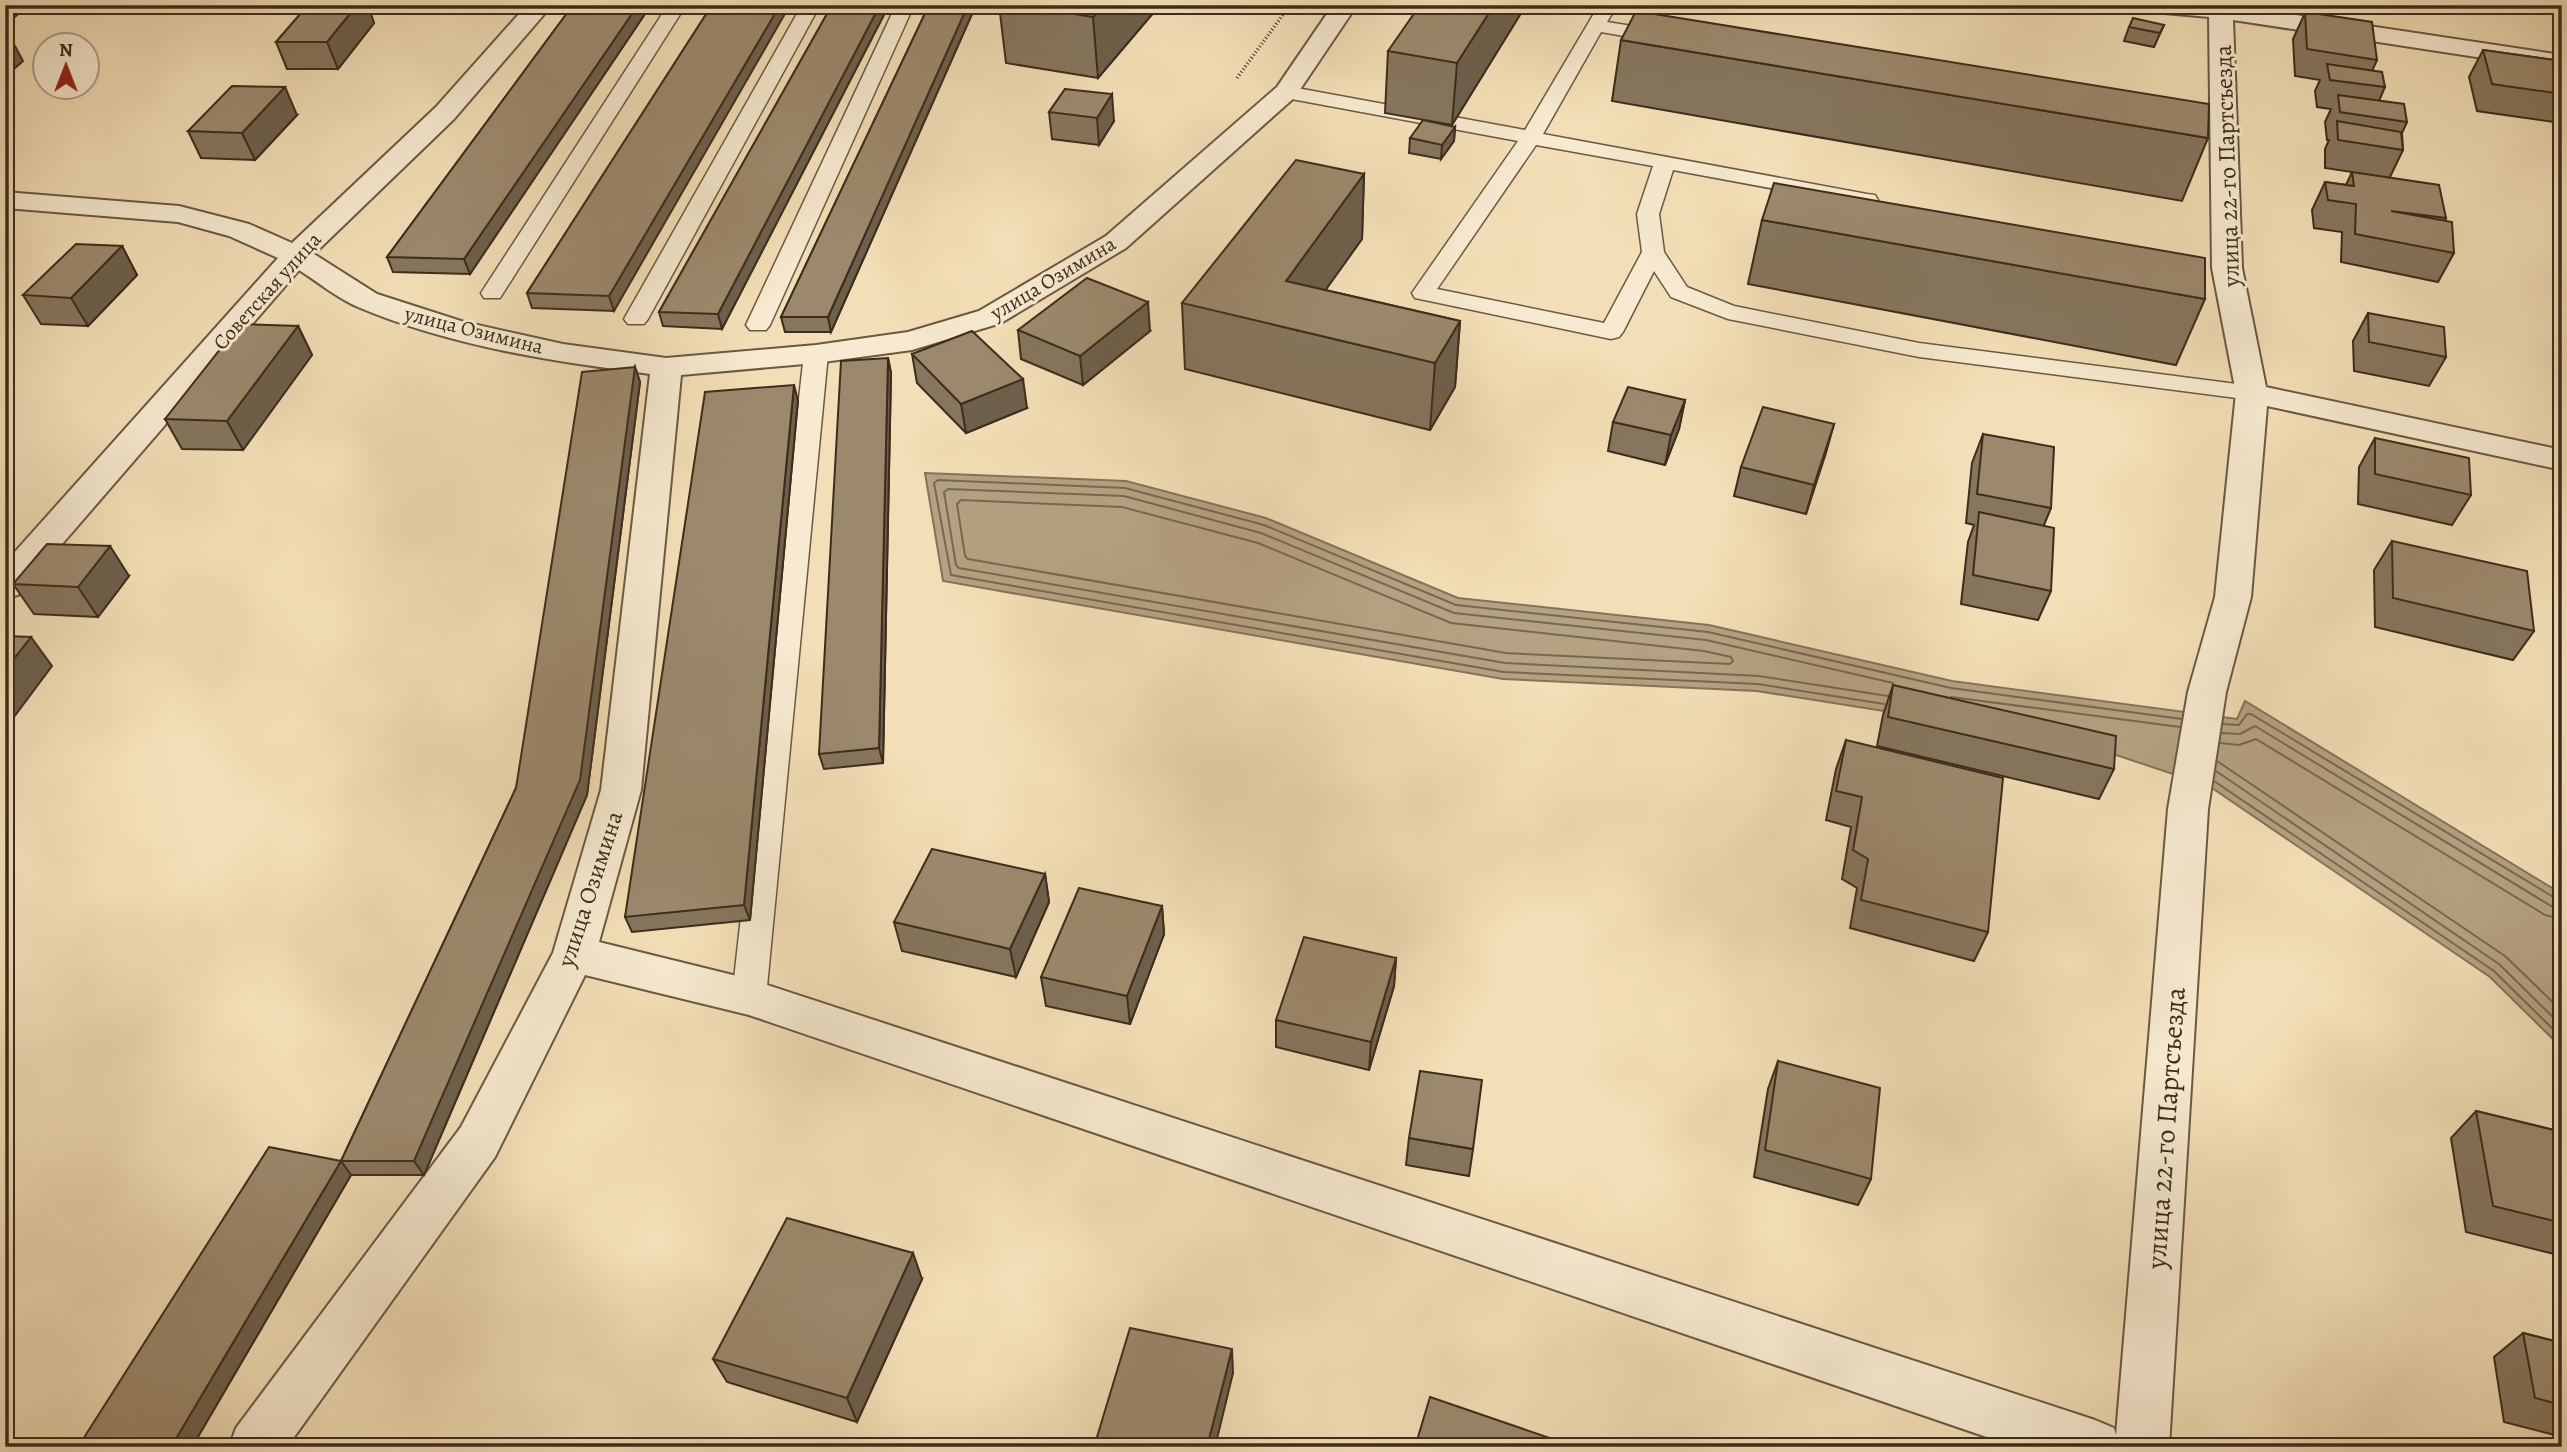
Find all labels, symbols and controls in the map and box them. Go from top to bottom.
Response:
north arrow [32,32,102,102]
text: N [59,37,73,63]
street label: улица 22-го Партсъезда [2207,45,2247,288]
street label: Советская улица [207,226,328,356]
street label: улица Озимина [984,229,1121,327]
street label: улица Озимина [401,299,547,361]
street label: улица Озимина [549,807,630,972]
street label: улица 22-го Партсъезда [2137,986,2195,1271]

